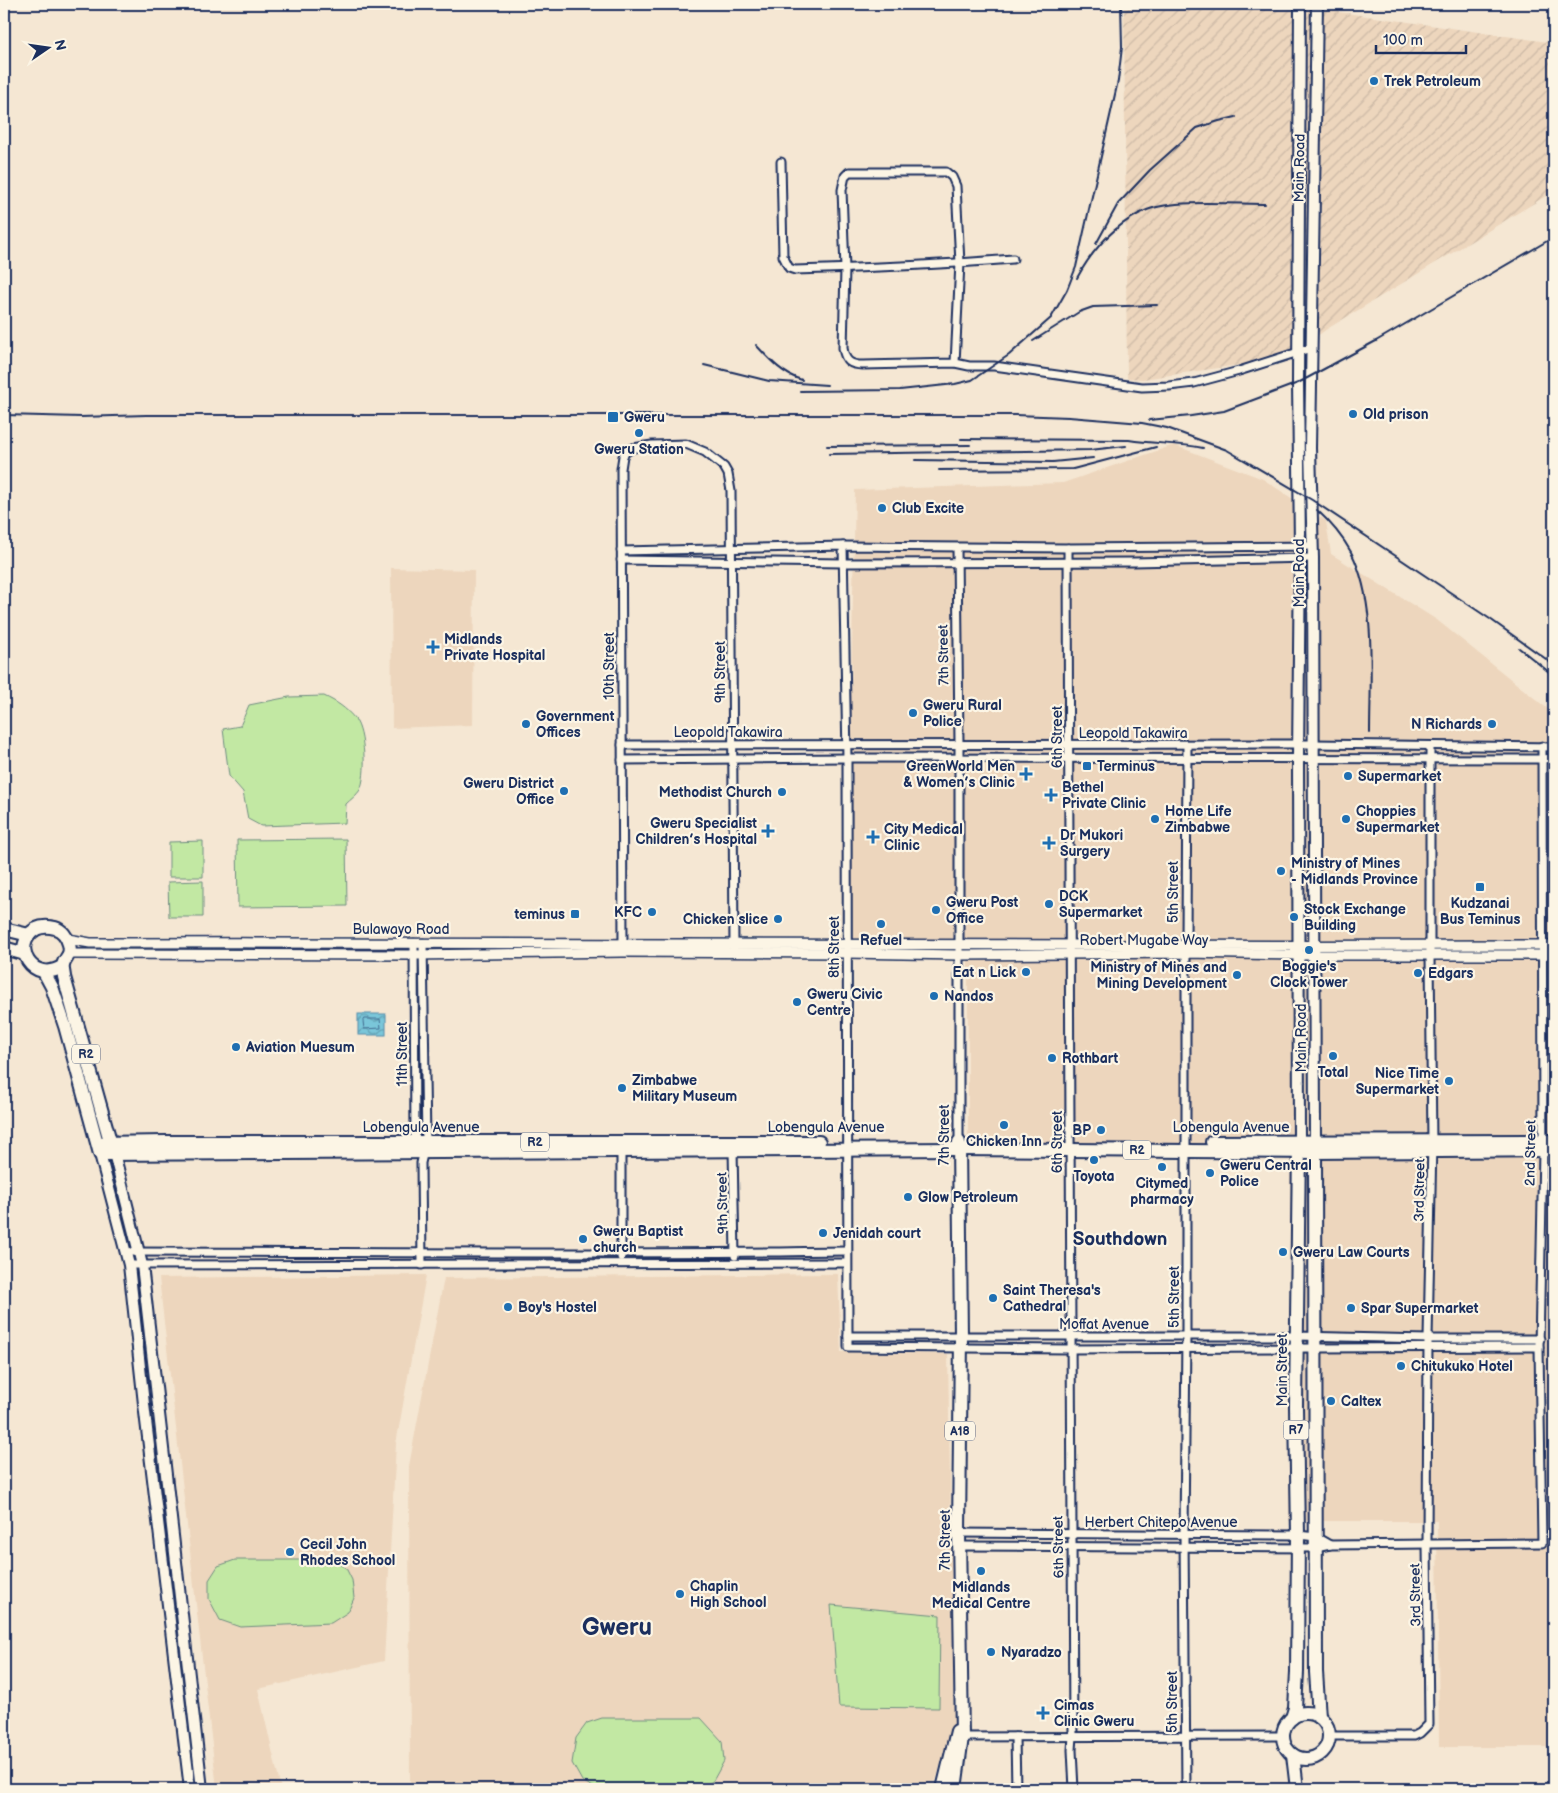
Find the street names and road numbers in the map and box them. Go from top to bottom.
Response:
street label: Main Road [1290,133,1309,203]
street label: Main Road [1291,539,1308,607]
street label: 7th Street [934,624,953,686]
street label: 10th Street [601,631,618,700]
street label: 9th Street [712,640,729,703]
street label: 6th Street [1049,705,1066,768]
street label: Leopold Takawira [673,724,783,741]
street label: Leopold Takawira [1078,725,1188,742]
street label: 5th Street [1165,860,1182,923]
street label: 8th Street [826,915,843,978]
street label: Bulawayo Road [352,921,450,938]
street label: Robert Mugabe Way [1080,932,1209,949]
street label: Main Road [1293,1004,1310,1072]
street label: 11th Street [394,1021,411,1086]
road number: R2 [72,1044,100,1064]
street label: 7th Street [936,1104,953,1165]
street label: 6th Street [1049,1110,1066,1173]
street label: Lobengula Avenue [362,1119,480,1136]
street label: Lobengula Avenue [767,1119,885,1136]
street label: Lobengula Avenue [1172,1119,1290,1136]
street label: 2nd Street [1521,1119,1540,1186]
road number: R2 [521,1132,549,1152]
road number: R2 [1123,1140,1151,1160]
street label: 3rd Street [1410,1157,1429,1222]
street label: 9th Street [713,1171,732,1234]
street label: 5th Street [1166,1265,1183,1328]
street label: Moffat Avenue [1059,1316,1149,1333]
street label: Main Street [1274,1333,1291,1407]
road number: R7 [1284,1420,1308,1440]
road number: A18 [945,1422,975,1440]
street label: 7th Street [937,1509,954,1570]
street label: Herbert Chitepo Avenue [1084,1514,1238,1531]
street label: 6th Street [1049,1515,1068,1578]
street label: 3rd Street [1406,1562,1425,1627]
street label: 5th Street [1164,1670,1181,1733]

